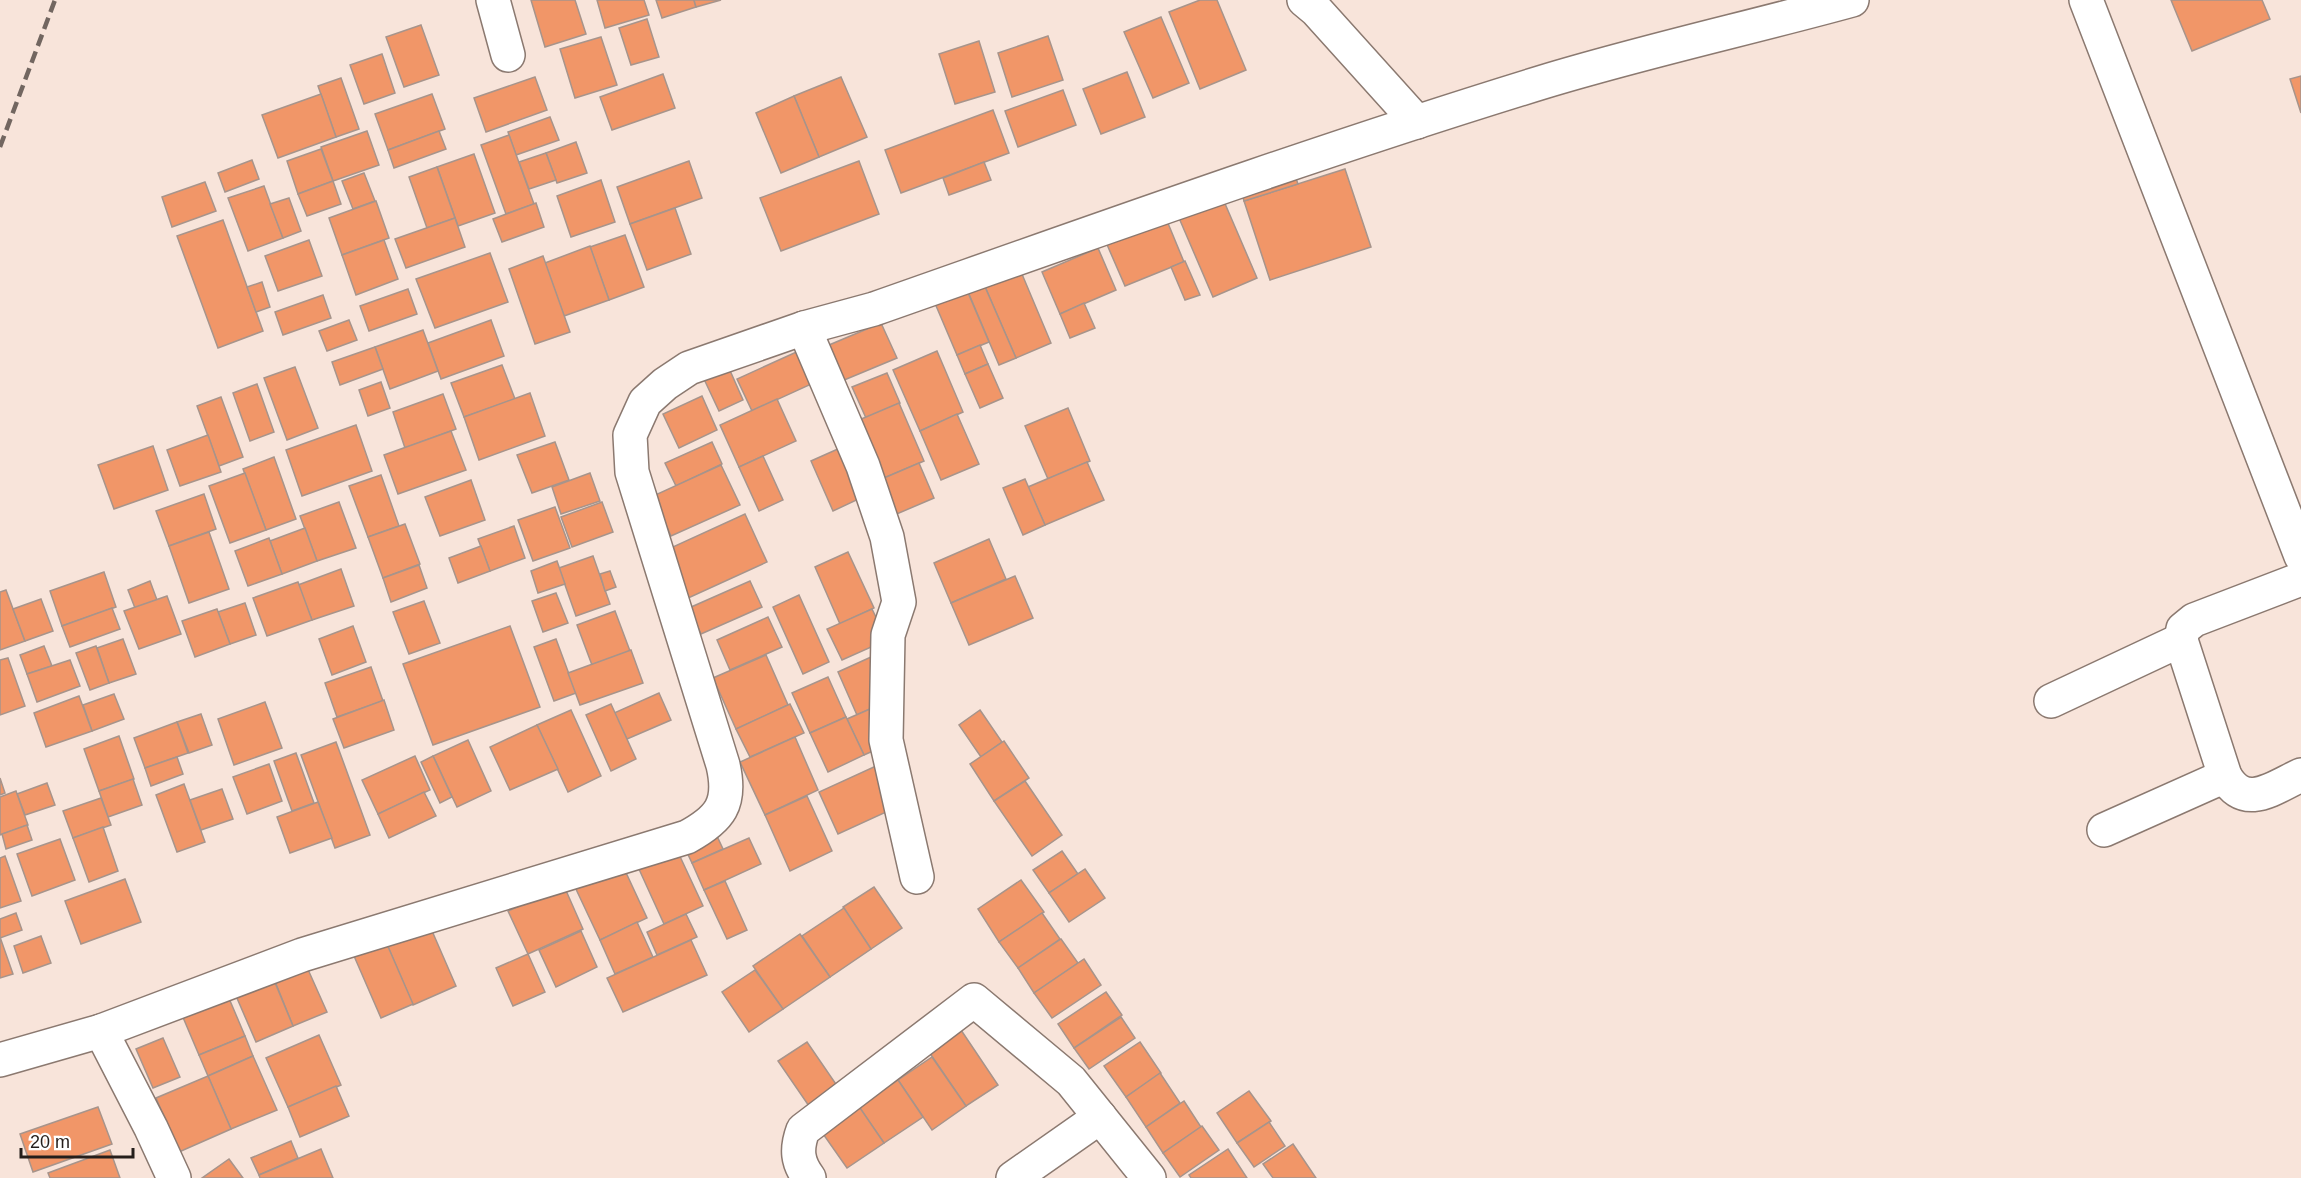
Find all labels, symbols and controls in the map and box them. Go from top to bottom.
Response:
scale bar [21,1121,134,1159]
text: 20 m [30,1132,70,1152]

